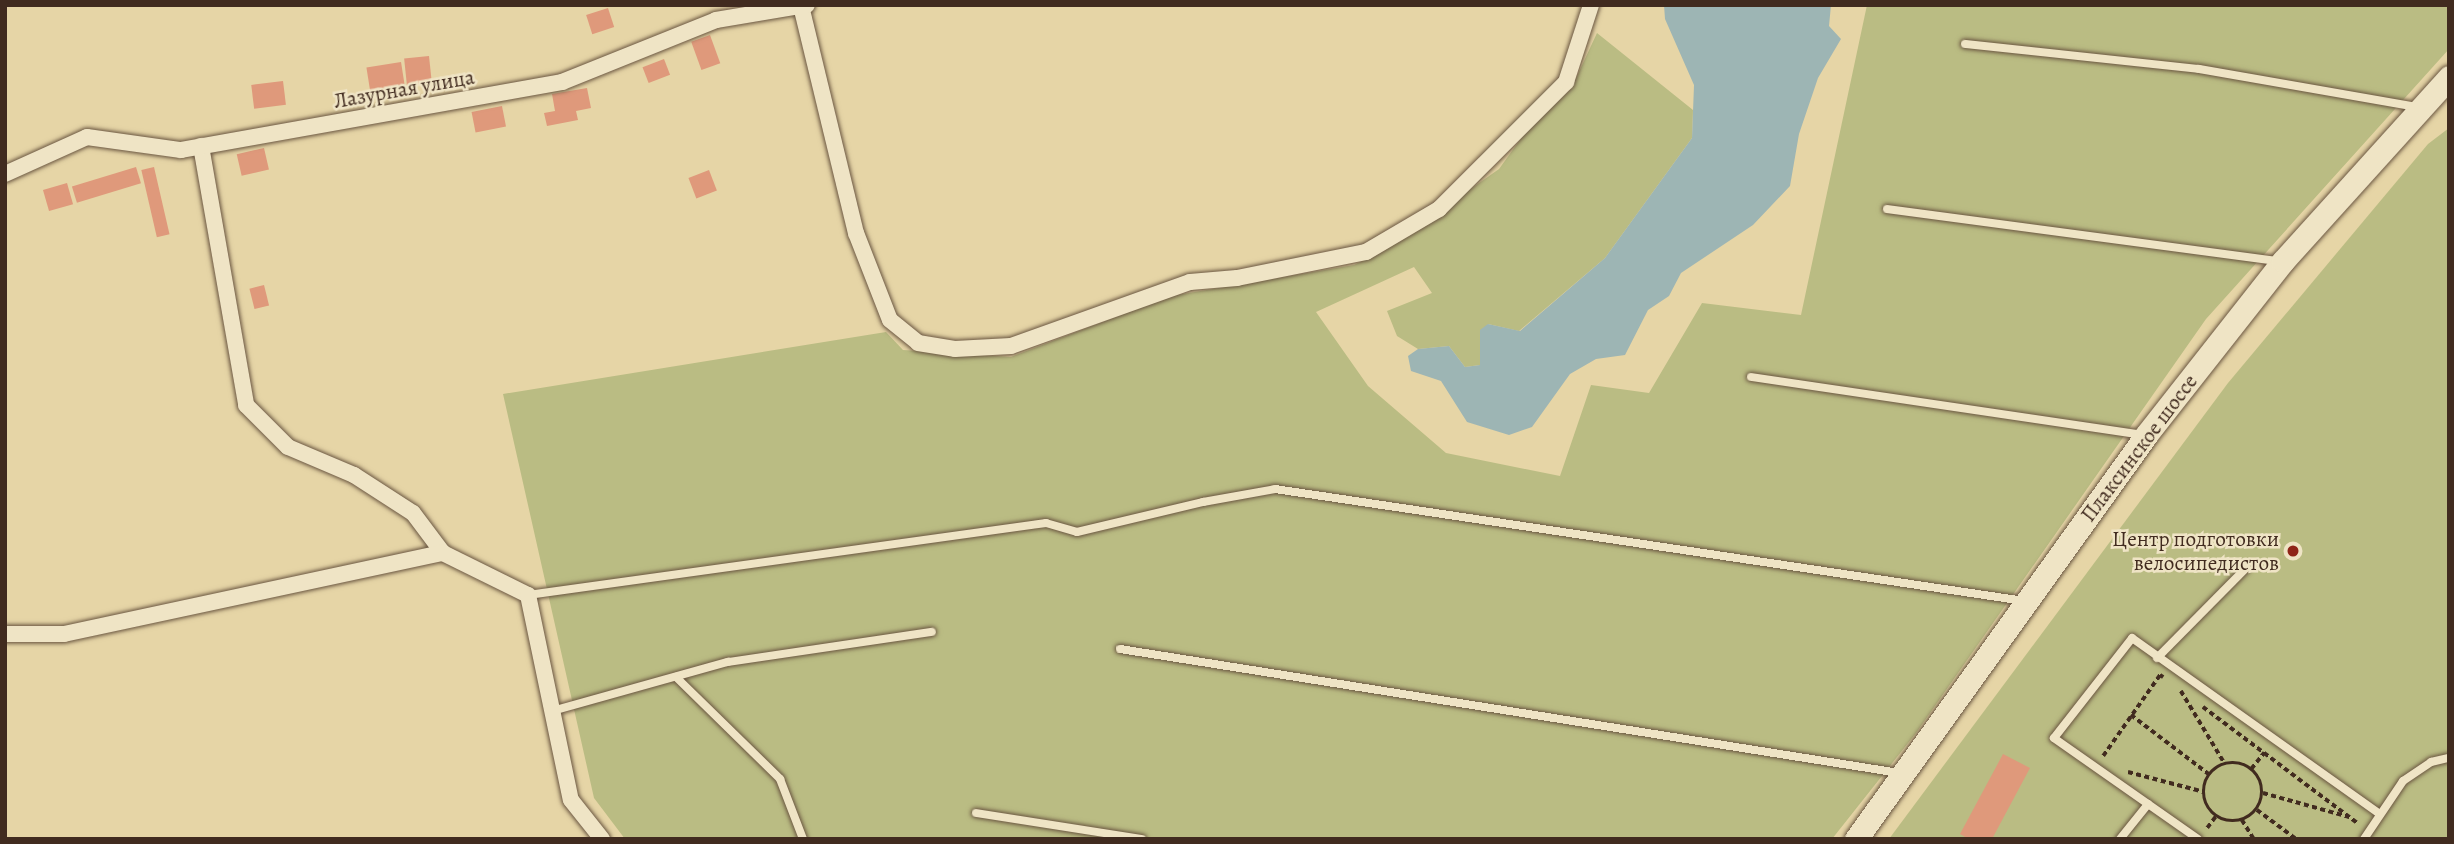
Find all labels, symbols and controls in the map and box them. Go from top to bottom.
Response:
street label: Лазурная улица [332,64,476,114]
street label: Плаксинское шоссе [2075,369,2203,527]
place label: Центр подготовки велосипедистов [2112,526,2279,576]
marker: Центр подготовки велосипедистов [2285,543,2301,559]

